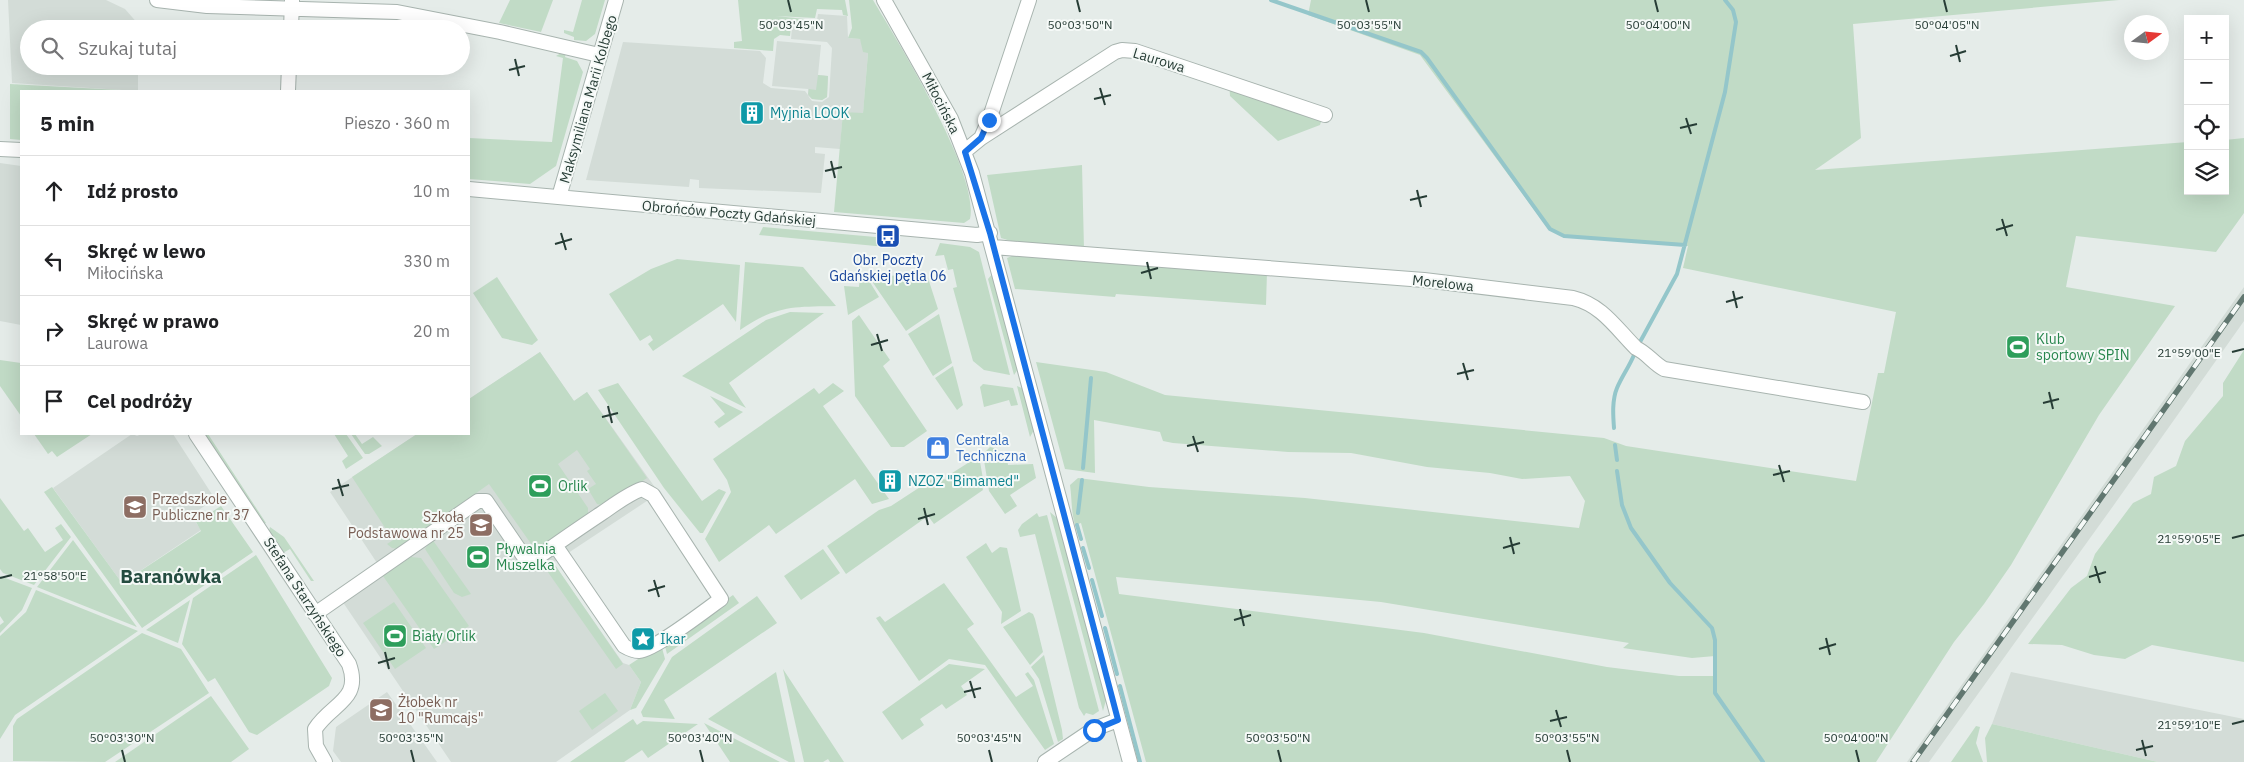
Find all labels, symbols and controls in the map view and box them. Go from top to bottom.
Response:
street label: Maksymiliana Marii Kolbego [555,13,621,185]
north arrow [2124,15,2169,60]
map controls [2184,15,2229,195]
button: + [2184,15,2229,60]
text: 50°03'45"N [758,17,824,32]
text: 50°03'50"N [1047,17,1113,32]
text: 50°03'55"N [1336,17,1402,32]
text: 50°04'00"N [1625,17,1691,32]
text: 50°04'05"N [1914,17,1980,32]
search box [20,20,470,75]
icon: search [38,34,66,62]
text: Szukaj tutaj [78,36,177,60]
street label: Laurowa [1131,44,1188,77]
button: − [2184,60,2229,105]
street label: Miłocińska [918,69,964,137]
building icon: Myjnia LOOK [739,100,765,126]
place label: Myjnia LOOK [770,104,850,122]
button: locate [2184,105,2229,150]
text: 5 min [40,109,95,137]
route end [978,109,1001,132]
text: Pieszo · 360 m [344,113,450,133]
button: layers [2184,150,2229,195]
icon: ahead [40,177,68,205]
text: Idź prosto [87,179,178,203]
text: 10 m [413,181,450,201]
street label: Obrońców Poczty Gdańskiej [641,196,817,230]
bus stop icon: Obr. Poczty Gdańskiej pętla 06 [875,223,901,249]
text: Skręć w lewo [87,239,206,263]
icon: left [40,247,68,275]
text: 330 m [403,251,450,271]
place label: Obr. Poczty Gdańskiej pętla 06 [829,251,947,285]
text: Miłocińska [87,263,163,283]
street label: Morelowa [1411,271,1475,295]
text: Skręć w prawo [87,309,219,333]
icon: right [40,317,68,345]
text: 20 m [413,321,450,341]
place label: Klub sportowy SPIN [2036,330,2130,364]
text: Laurowa [87,333,148,353]
sports icon: Klub sportowy SPIN [2005,334,2031,360]
text: 21°59'00"E [2157,345,2221,360]
icon: arrive [40,387,68,415]
text: Cel podróży [87,389,192,413]
place label: Centrala Techniczna [956,431,1027,465]
shop icon: Centrala Techniczna [925,435,951,461]
building icon: NZOZ "Bimamed" [877,468,903,494]
place label: NZOZ "Bimamed" [908,472,1019,490]
sports icon: Orlik [527,473,553,499]
place label: Orlik [558,477,588,495]
place label: Przedszkole Publiczne nr 37 [152,490,250,524]
school or university icon: Przedszkole Publiczne nr 37 [122,494,148,520]
place label: Szkoła Podstawowa nr 25 [348,508,465,542]
school or university icon: Szkoła Podstawowa nr 25 [468,512,494,538]
text: 21°59'05"E [2157,531,2221,546]
street label: Stefana Starzyńskiego [260,534,350,660]
place label: Pływalnia Muszelka [496,540,557,574]
sports icon: Pływalnia Muszelka [465,544,491,570]
district label: Baranówka [120,564,222,588]
text: 21°58'50"E [23,568,87,583]
sports icon: Biały Orlik [382,623,408,649]
place icon: Ikar [630,626,656,652]
place label: Biały Orlik [412,627,477,645]
place label: Ikar [660,630,686,648]
place label: Żłobek nr 10 "Rumcajs" [398,693,484,727]
school or university icon: Żłobek nr 10 "Rumcajs" [368,697,394,723]
text: 21°59'10"E [2157,717,2221,732]
route start [1083,719,1106,742]
text: 50°03'30"N [89,730,155,745]
text: 50°03'35"N [378,730,444,745]
text: 50°03'40"N [667,730,733,745]
text: 50°03'45"N [956,730,1022,745]
text: 50°03'50"N [1245,730,1311,745]
text: 50°03'55"N [1534,730,1600,745]
text: 50°04'00"N [1823,730,1889,745]

